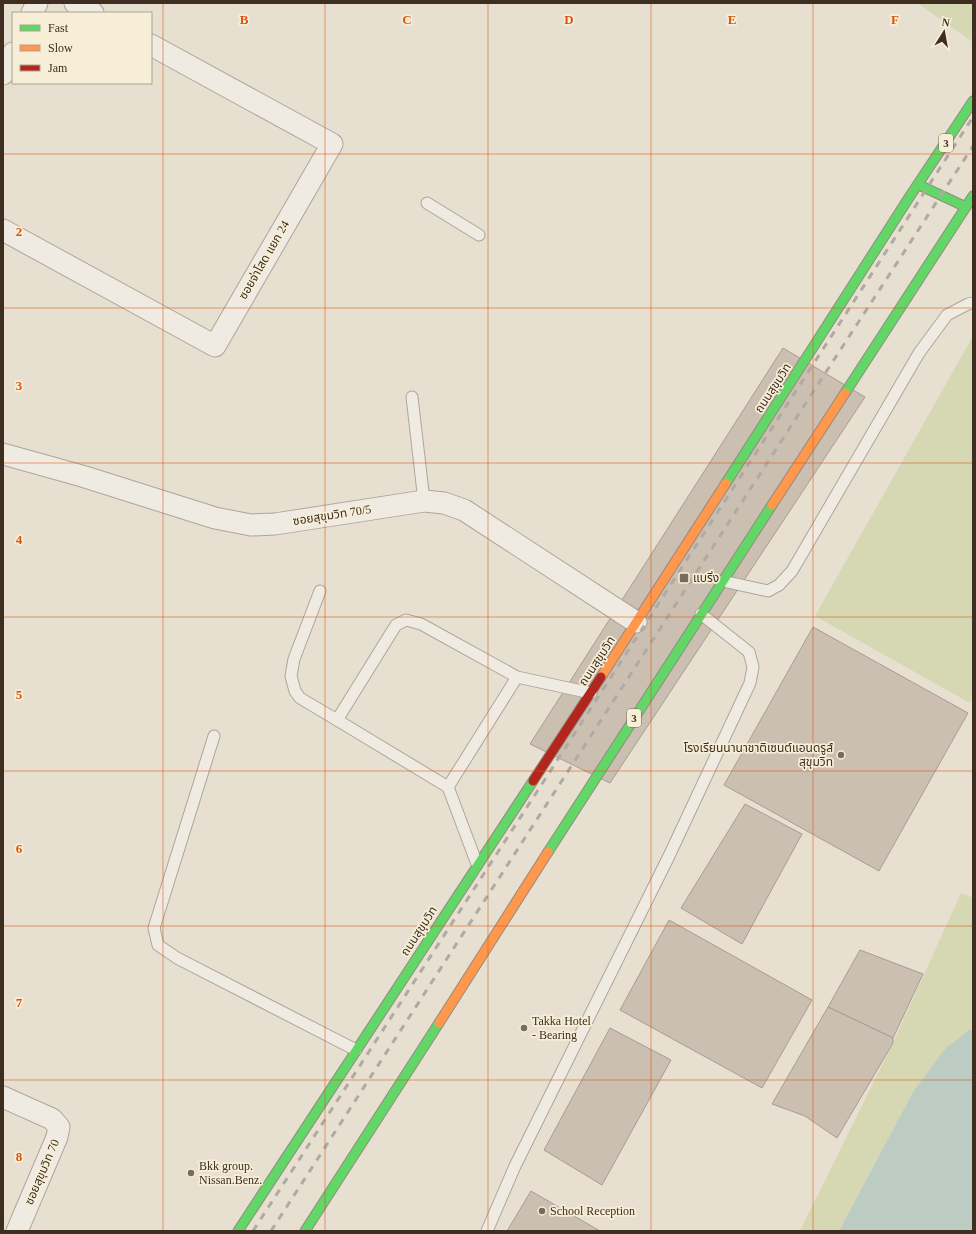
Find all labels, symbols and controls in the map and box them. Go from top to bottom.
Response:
legend [12,12,152,84]
text: B [240,12,249,27]
text: C [402,12,412,27]
text: D [564,12,574,27]
text: E [728,12,736,27]
text: F [891,12,899,27]
north arrow [924,12,964,52]
text: N [941,16,951,29]
text: Fast [48,21,69,35]
text: Slow [48,41,73,55]
text: Jam [48,61,68,75]
road number: 3 [939,134,953,152]
street label: ซอยจ่าโสด แยก 24 [236,218,292,302]
text: 2 [16,224,22,239]
street label: ถนนสุขุมวิท [752,361,794,415]
text: 3 [16,378,23,393]
street label: ซอยสุขุมวิท 70/5 [292,502,372,528]
text: 4 [16,532,23,547]
place label: แบริ่ง [693,570,719,585]
marker: แบริ่ง [678,572,690,584]
street label: ถนนสุขุมวิท [576,634,618,688]
text: 5 [16,687,23,702]
road number: 3 [627,709,641,727]
place label: โรงเรียนนานาชาติเซนต์แอนดรูส์ สุขุมวิท [684,741,833,769]
marker: โรงเรียนนานาชาติเซนต์แอนดรูส์ สุขุมวิท [836,750,846,760]
text: 6 [16,841,23,856]
street label: ถนนสุขุมวิท [398,904,440,958]
text: 7 [16,995,23,1010]
place label: Takka Hotel - Bearing [532,1014,591,1042]
marker: Takka Hotel - Bearing [519,1023,529,1033]
street label: ซอยสุขุมวิท 70 [22,1137,62,1207]
text: 8 [16,1149,23,1164]
place label: Bkk group. Nissan.Benz. [199,1159,262,1187]
marker: Bkk group. Nissan.Benz. [186,1168,196,1178]
place label: School Reception [550,1204,635,1218]
marker: School Reception [537,1206,547,1216]

